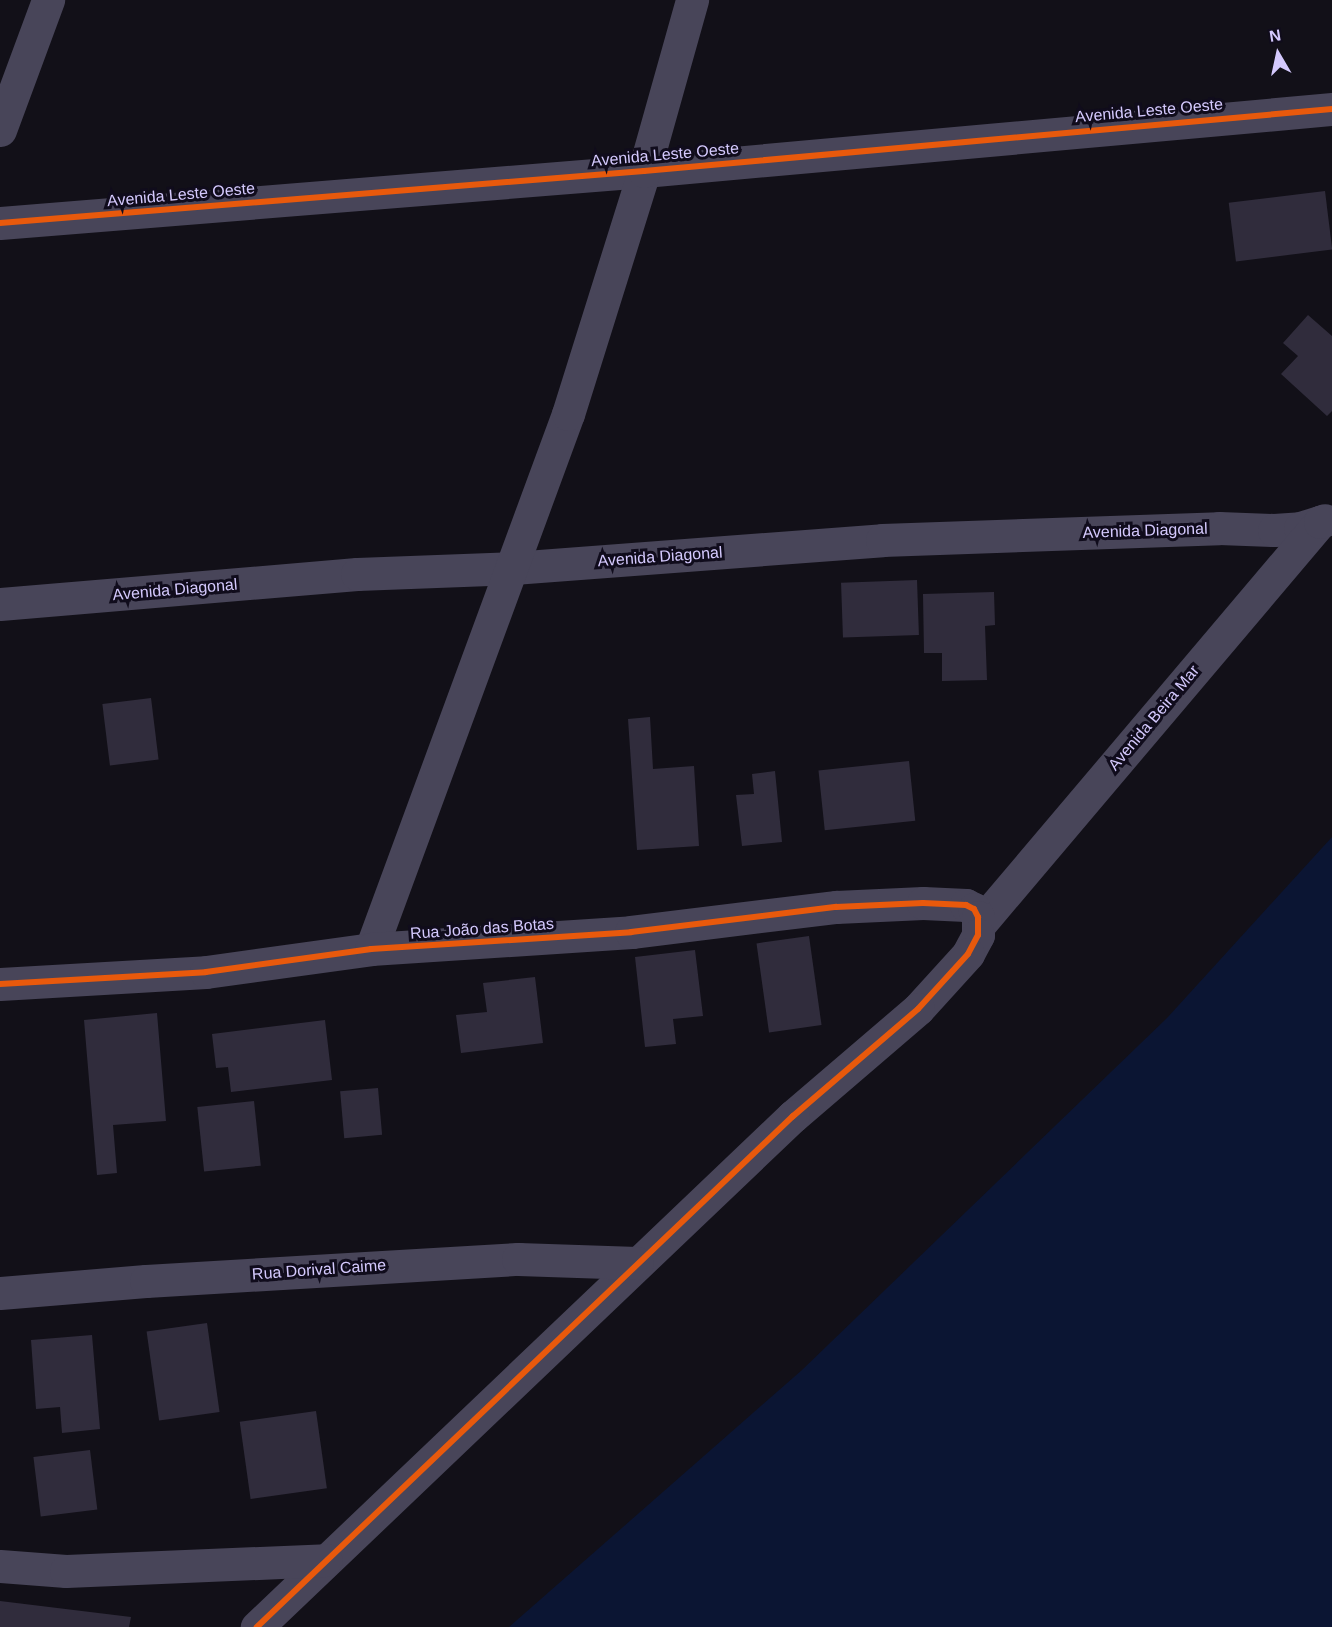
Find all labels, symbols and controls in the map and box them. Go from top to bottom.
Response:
north arrow [1248,24,1308,84]
text: N [1268,26,1282,45]
street label: Avenida Leste Oeste [1074,95,1224,127]
street label: Avenida Leste Oeste [590,139,740,171]
street label: Avenida Leste Oeste [106,179,256,211]
street label: Avenida Diagonal [1082,519,1208,543]
street label: Avenida Diagonal [597,543,723,571]
street label: Avenida Diagonal [112,575,238,605]
street label: Avenida Beira Mar [1104,662,1204,774]
street label: Rua João das Botas [409,914,555,944]
street label: Rua Dorival Caime [251,1256,387,1284]

